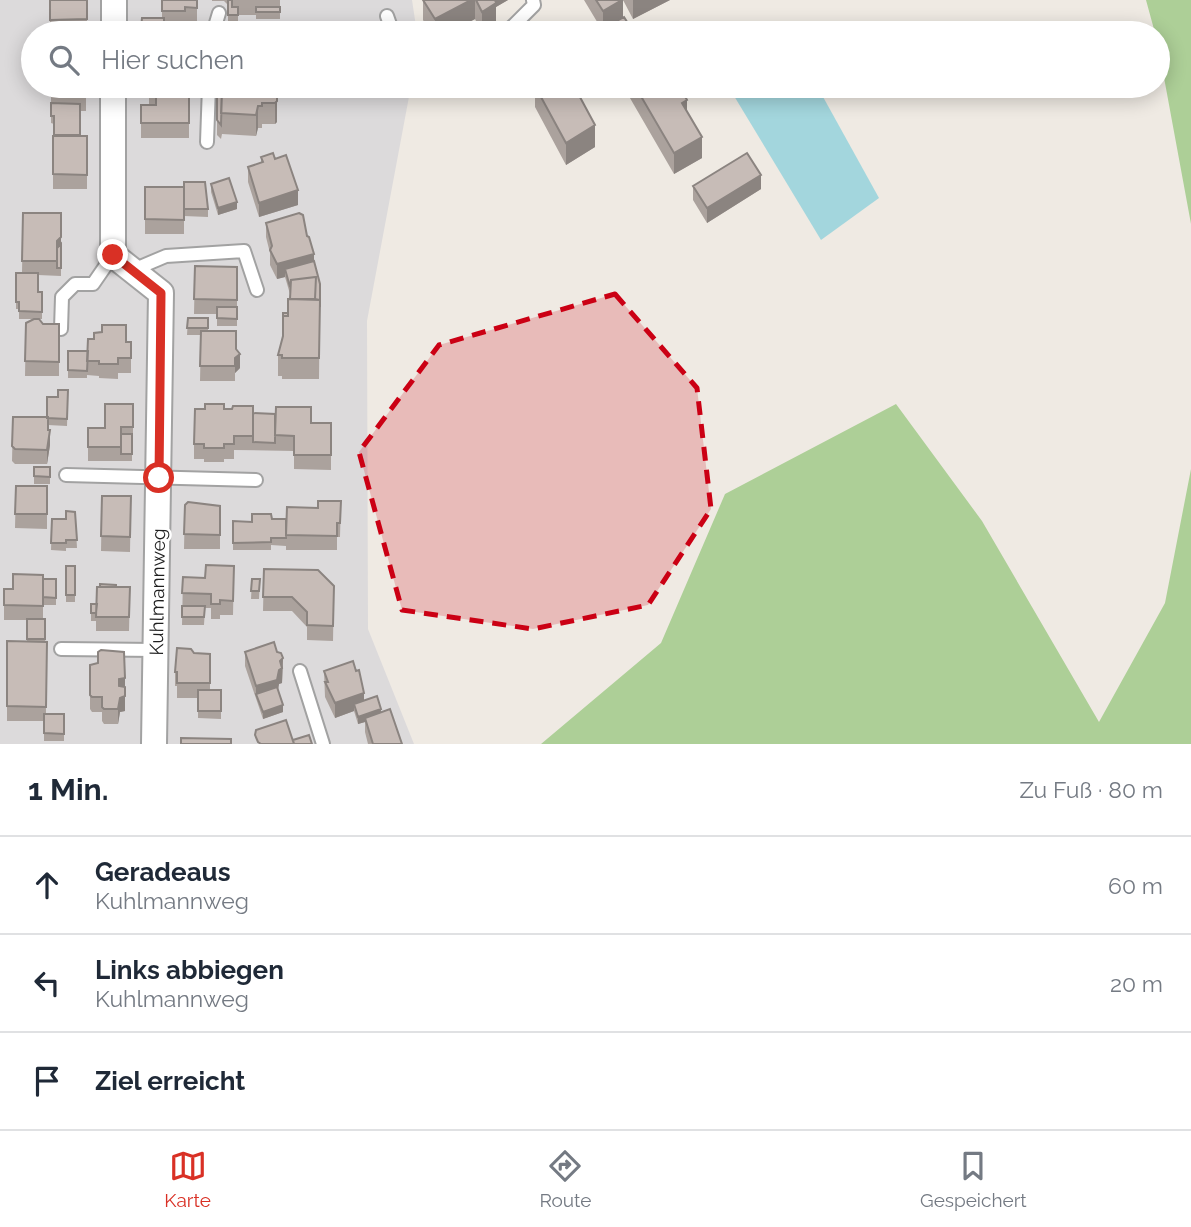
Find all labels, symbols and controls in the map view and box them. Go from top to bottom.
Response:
search box [21,21,1170,98]
icon: search [45,41,83,79]
text: Hier suchen [101,45,244,75]
route end [97,239,128,270]
route start [143,462,174,493]
street label: Kuhlmannweg [145,528,169,656]
text: 1 Min. [28,772,109,807]
text: Zu Fuß · 80 m [1019,776,1163,803]
text: Geradeaus [95,857,231,887]
icon: ahead [28,866,66,904]
text: 60 m [1108,872,1163,899]
text: Kuhlmannweg [95,887,249,914]
text: Links abbiegen [95,955,284,985]
icon: left [28,964,66,1002]
text: 20 m [1110,970,1163,997]
text: Kuhlmannweg [95,985,249,1012]
icon: arrive [28,1062,66,1100]
text: Ziel erreicht [95,1066,245,1096]
tab: Karte [164,1147,211,1211]
tab: Route [539,1147,591,1211]
tab: Gespeichert [920,1147,1027,1211]

